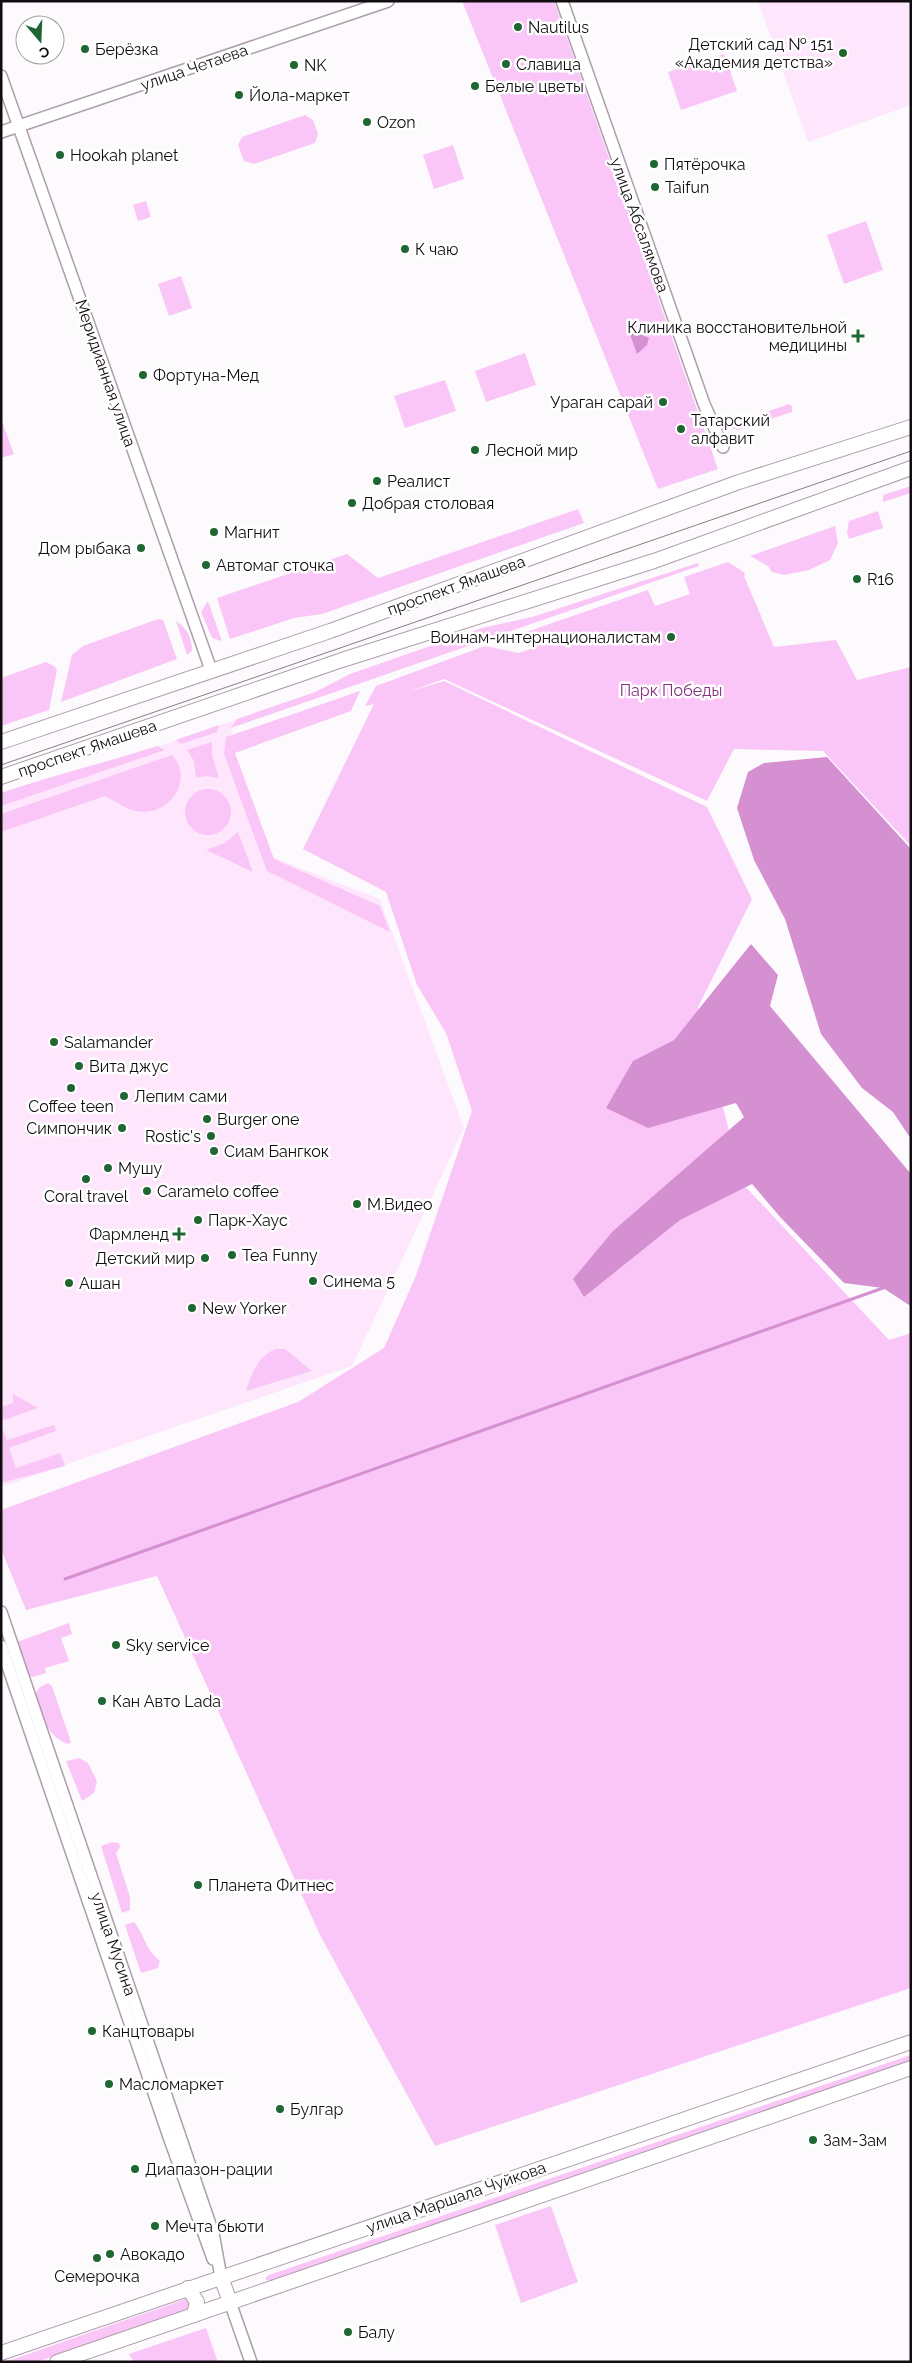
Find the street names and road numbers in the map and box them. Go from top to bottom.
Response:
street label: улица Четаева [138,40,250,95]
street label: улица Абсалямова [606,155,673,295]
street label: Меридианная улица [71,297,140,449]
street label: проспект Ямашева [385,552,528,619]
street label: проспект Ямашева [15,716,159,781]
street label: улица Мусина [87,1890,140,1998]
street label: улица Маршала Чуйкова [364,2158,548,2237]

